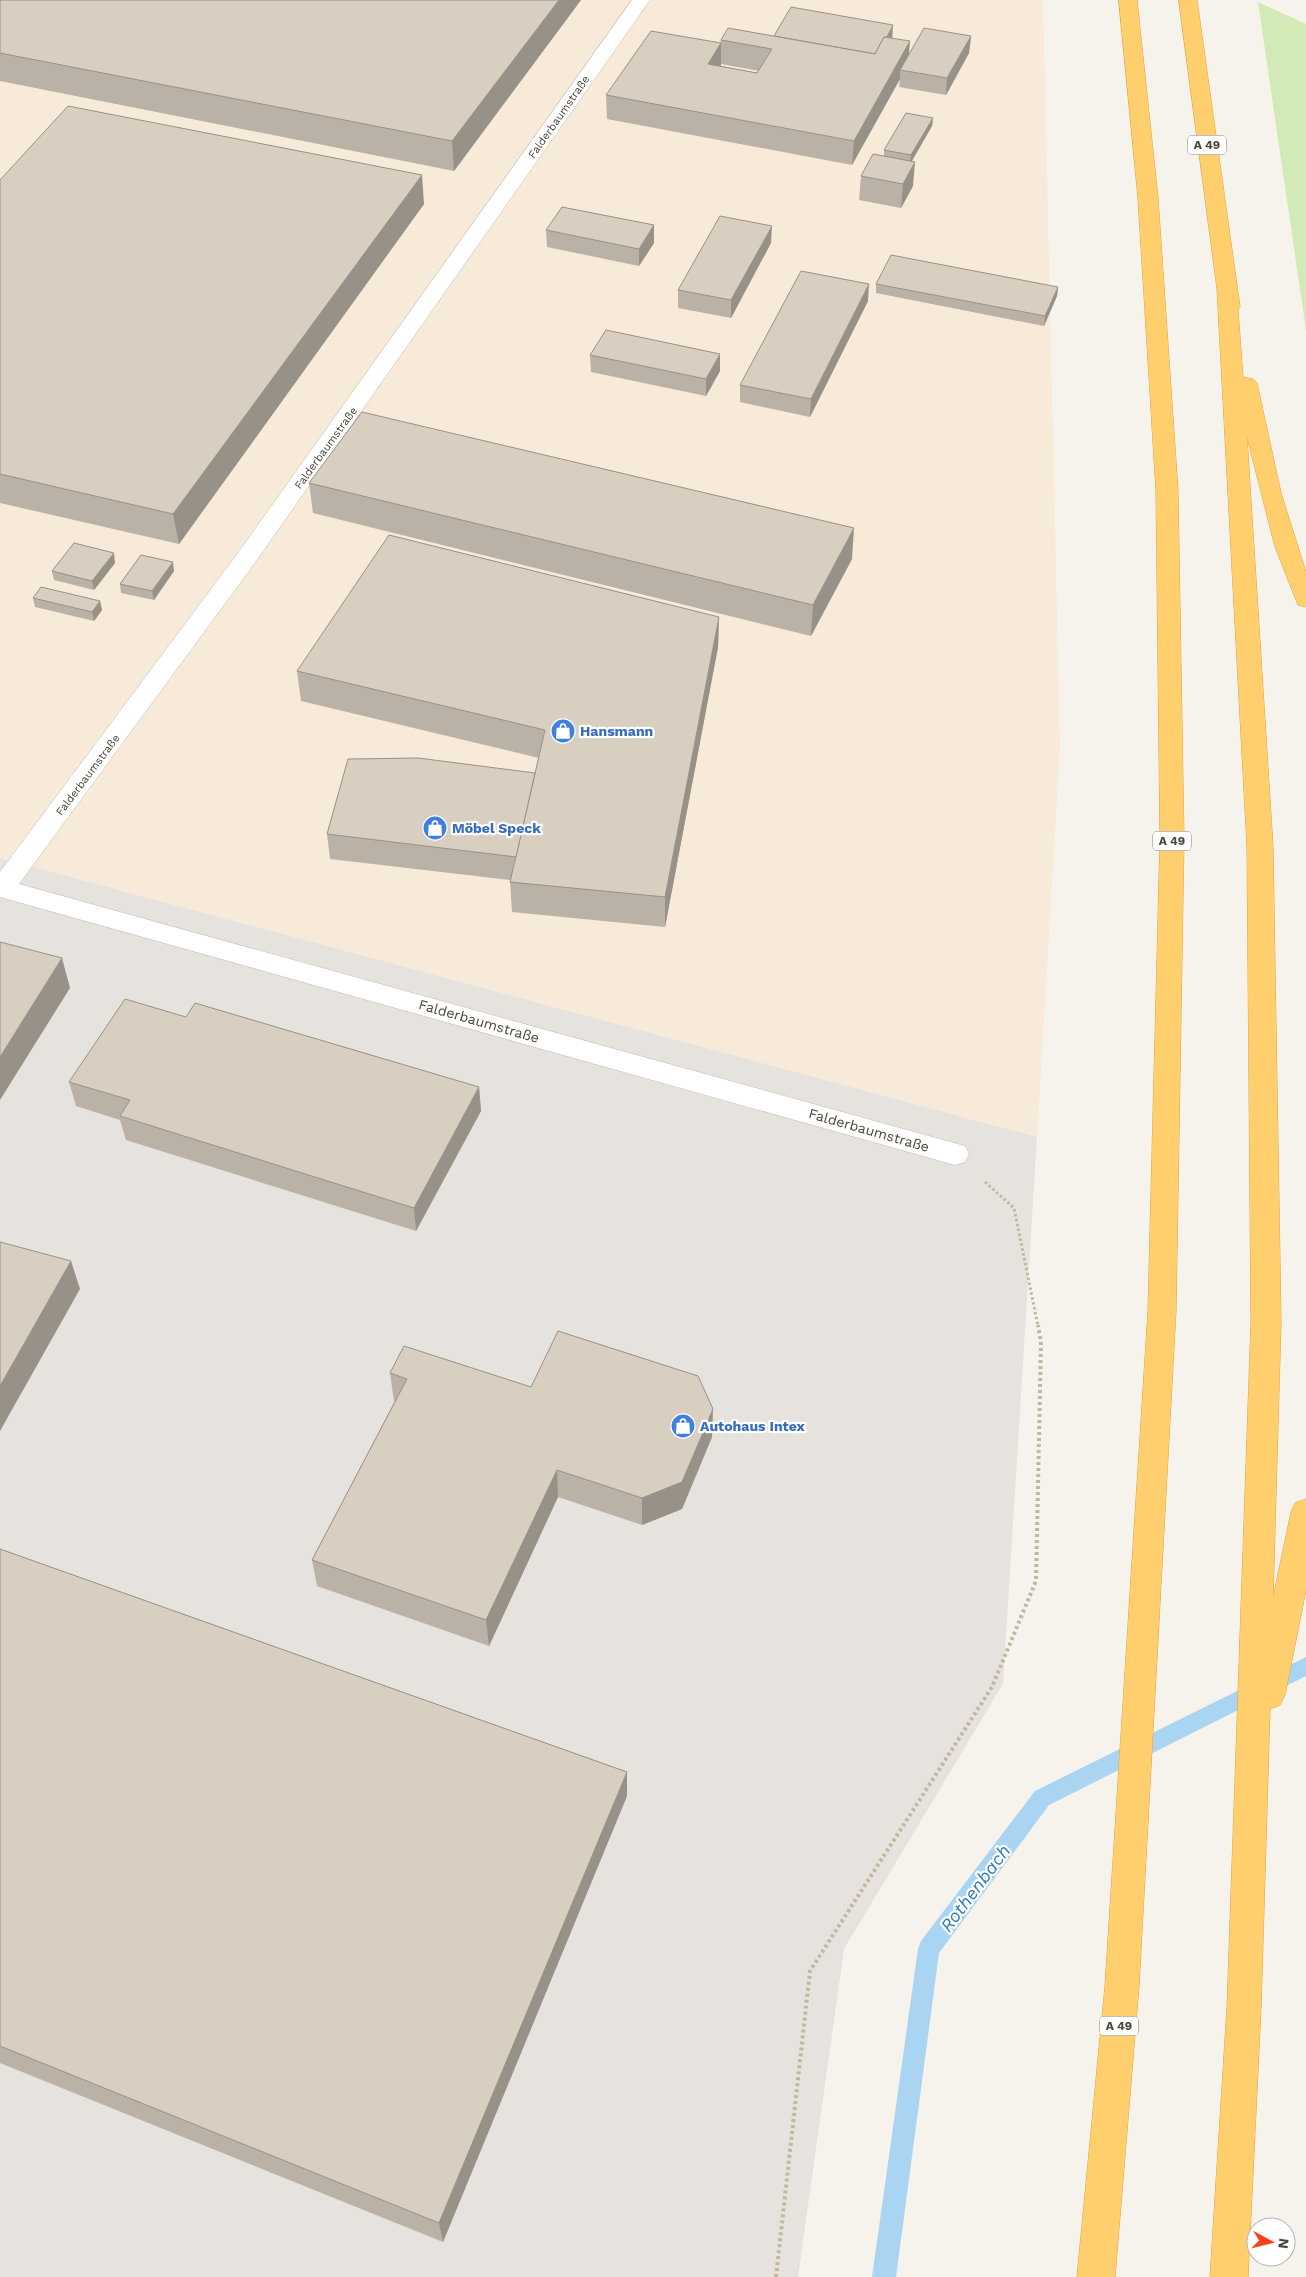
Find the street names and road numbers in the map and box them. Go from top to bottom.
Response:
street label: Falderbaumstraße [526,73,592,161]
road number: A 49 [1188,136,1226,154]
street label: Falderbaumstraße [292,405,360,491]
street label: Falderbaumstraße [53,732,123,818]
road number: A 49 [1153,831,1191,850]
street label: Falderbaumstraße [417,996,541,1046]
street label: Falderbaumstraße [807,1105,931,1155]
road number: A 49 [1100,2016,1138,2035]

